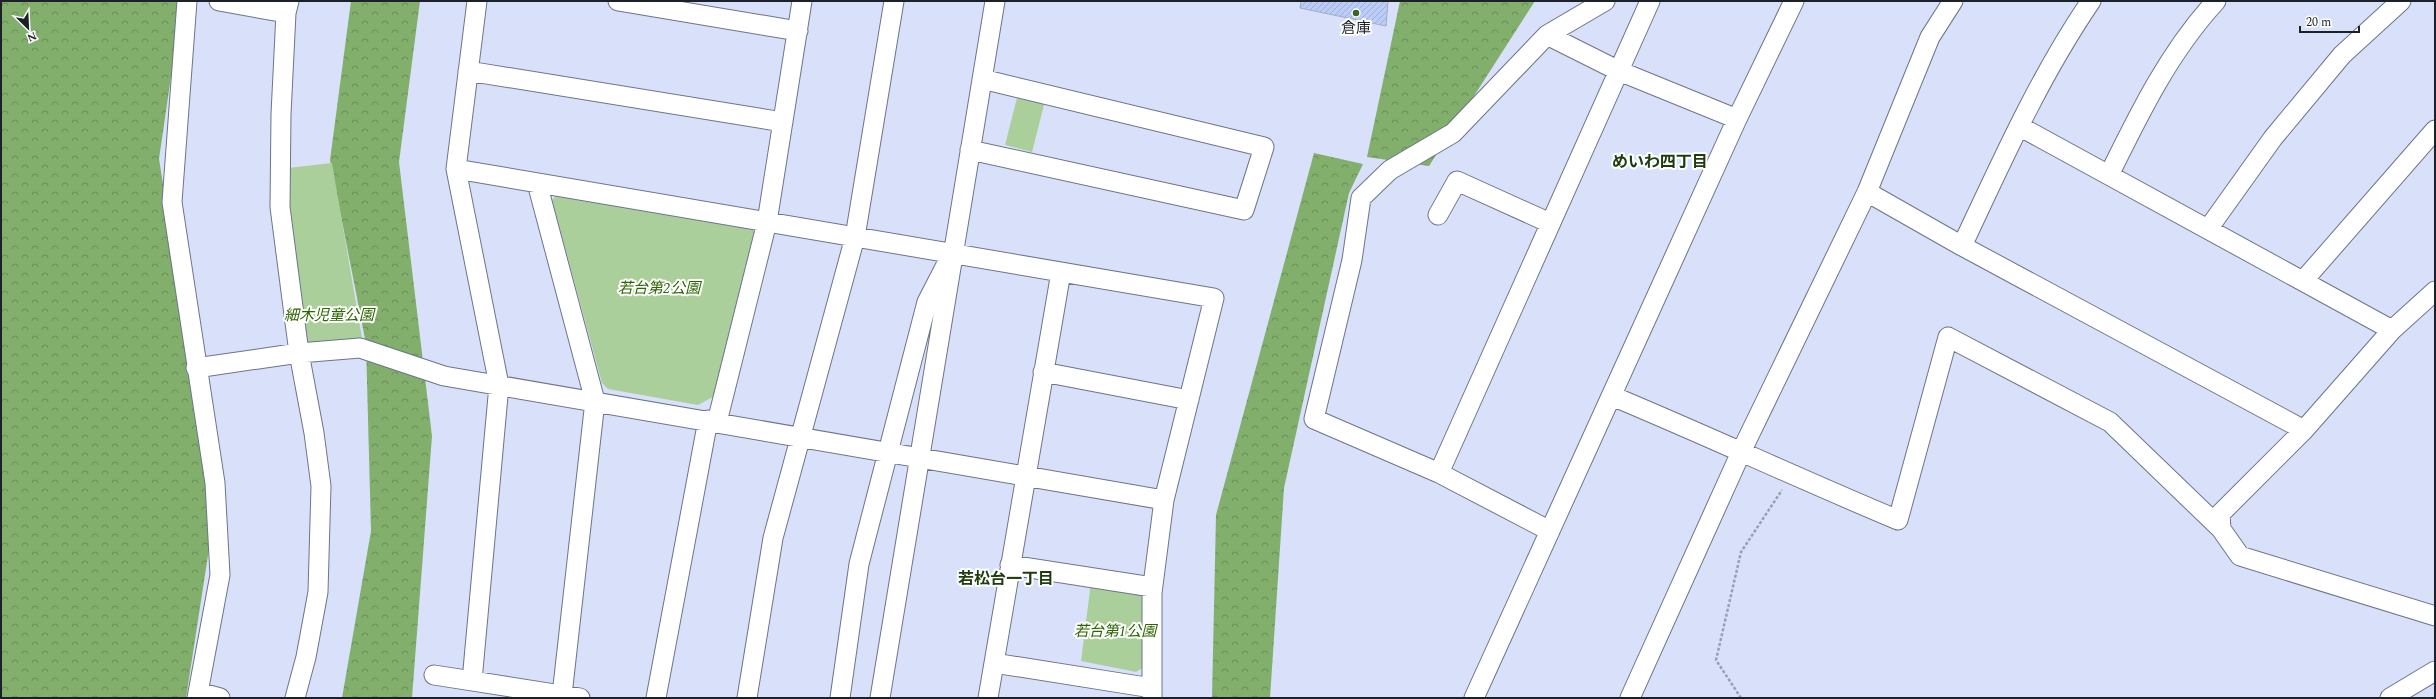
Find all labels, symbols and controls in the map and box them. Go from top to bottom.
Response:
north arrow [8,8,48,48]
marker: 倉庫 [1351,8,1361,18]
scale bar [2300,8,2359,34]
text: 20 m [2306,13,2331,32]
place label: 倉庫 [1341,17,1371,40]
text: N [24,27,39,46]
district label: めいわ四丁目 [1612,150,1708,174]
park label: 若台第2公園 [618,277,702,300]
park label: 細木児童公園 [284,304,376,327]
district label: 若松台一丁目 [958,567,1054,591]
park label: 若台第1公園 [1074,620,1158,643]

